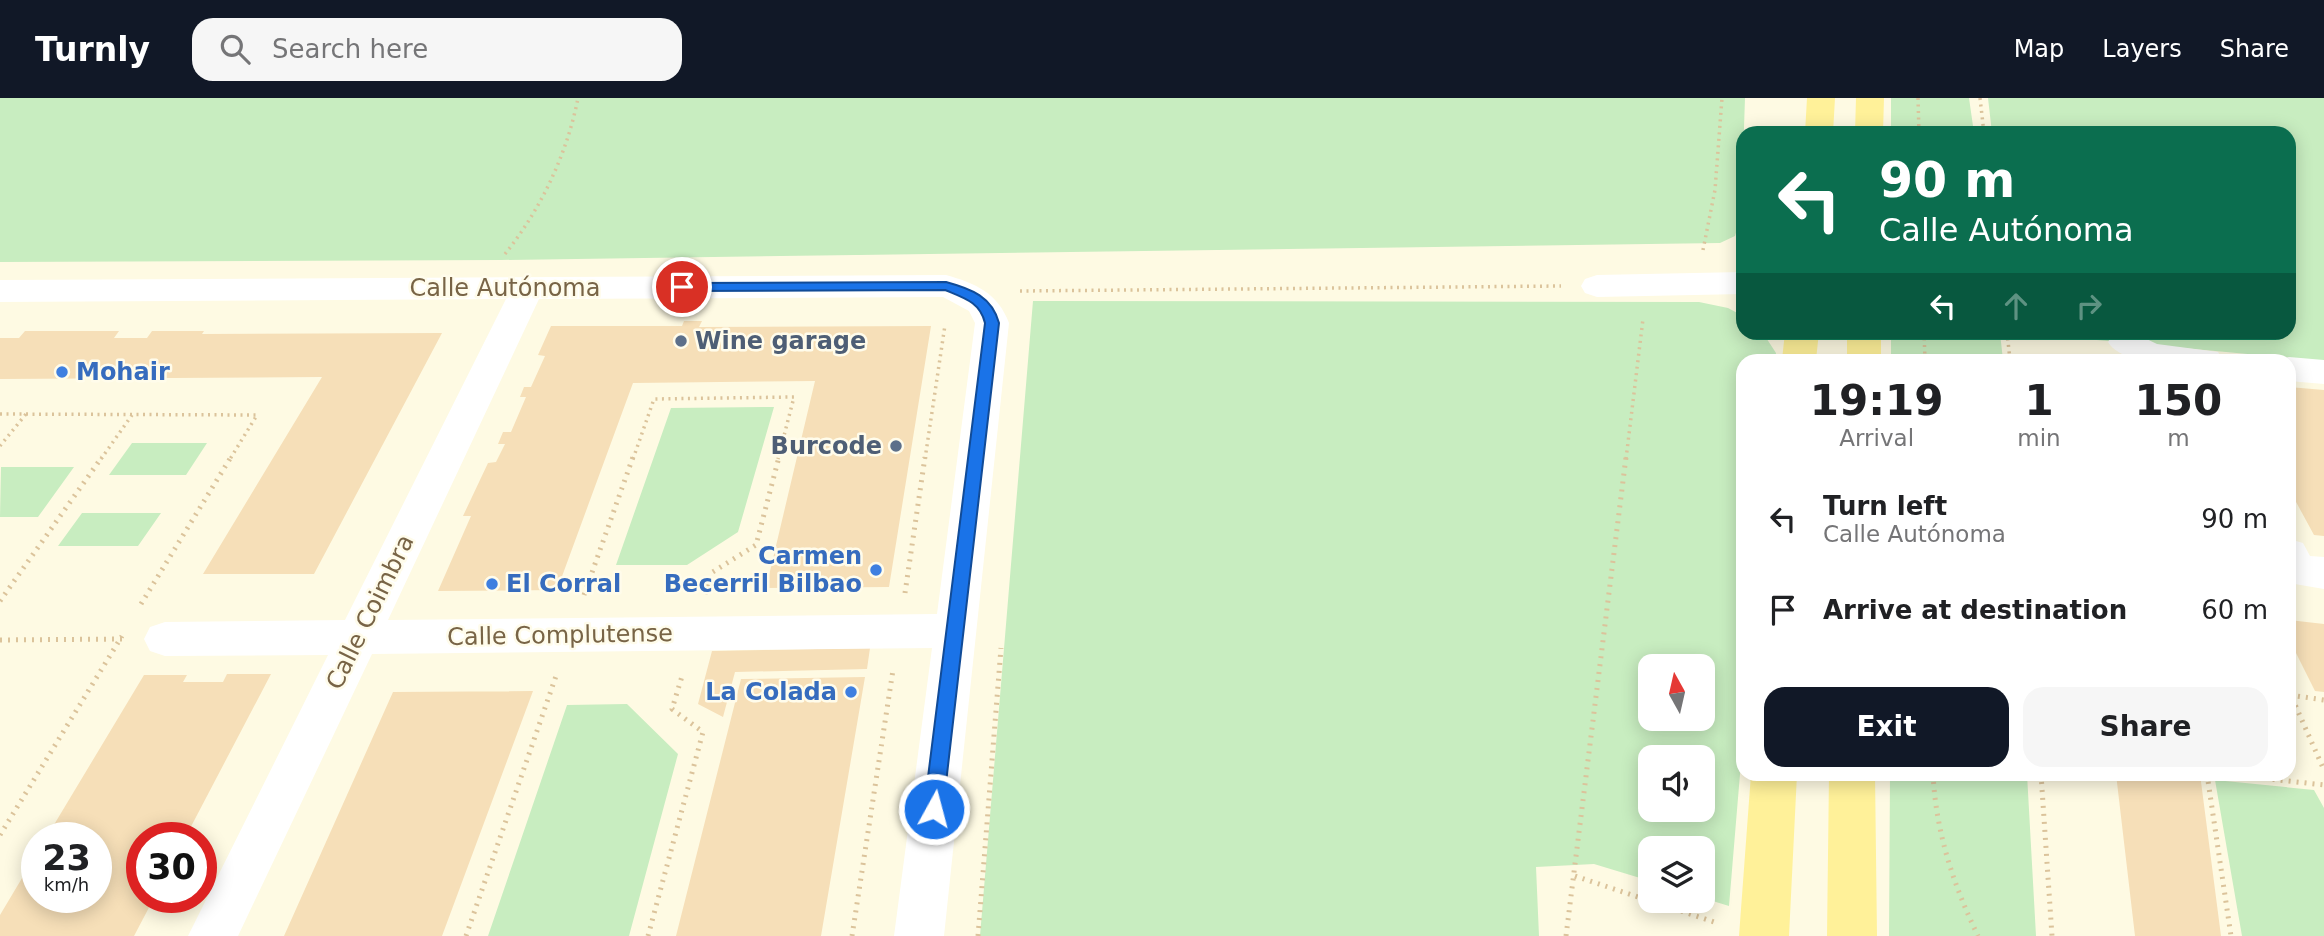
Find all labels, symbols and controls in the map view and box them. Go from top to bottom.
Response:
search box [192,18,682,81]
text: Turnly [35,30,150,69]
icon: search [216,30,254,68]
text: Search here [272,34,428,64]
text: Map [2014,35,2064,63]
text: Layers [2102,35,2182,63]
text: Share [2220,35,2289,63]
text: 90 m [1879,152,2015,209]
icon: left [1764,154,1855,245]
text: Calle Autónoma [1879,211,2134,249]
pin [652,257,712,317]
icon: arrive [663,268,701,306]
street label: Calle Autónoma [410,274,600,302]
icon: left [1924,287,1962,325]
icon: ahead [1997,287,2035,325]
icon: right [2070,287,2108,325]
place label: Wine garage [695,327,866,355]
marker: Wine garage [673,333,689,349]
place label: Mohair [76,358,170,386]
marker: Mohair [54,364,70,380]
text: 19:19 [1810,376,1944,425]
text: 1 [2024,376,2054,425]
text: 150 [2135,376,2222,425]
text: Arrival [1839,425,1914,451]
text: min [2017,425,2061,451]
text: m [2167,425,2190,451]
place label: Burcode [771,432,882,460]
marker: Burcode [888,438,904,454]
text: Turn left [1823,491,1947,521]
icon: left [1764,500,1802,538]
text: 90 m [2201,504,2268,534]
text: Calle Autónoma [1823,521,2006,547]
street label: Calle Coimbra [320,530,420,694]
place label: Carmen Becerril Bilbao [664,542,862,598]
marker: Carmen Becerril Bilbao [868,562,884,578]
place label: El Corral [506,570,621,598]
marker: El Corral [484,576,500,592]
icon: arrive [1764,591,1802,629]
text: Arrive at destination [1823,595,2127,625]
text: 60 m [2201,595,2268,625]
street label: Calle Complutense [447,619,673,651]
north arrow [1638,654,1715,732]
map controls [1638,654,1715,913]
place label: La Colada [705,678,837,706]
marker: La Colada [843,684,859,700]
button: Exit [1764,687,2009,767]
button: Share [2023,687,2268,767]
button: sound [1638,745,1715,822]
position arrow [897,772,971,846]
speed limit sign: 30 [126,822,217,913]
button: layers [1638,836,1715,913]
text: 23 [42,838,91,878]
text: km/h [44,874,89,895]

